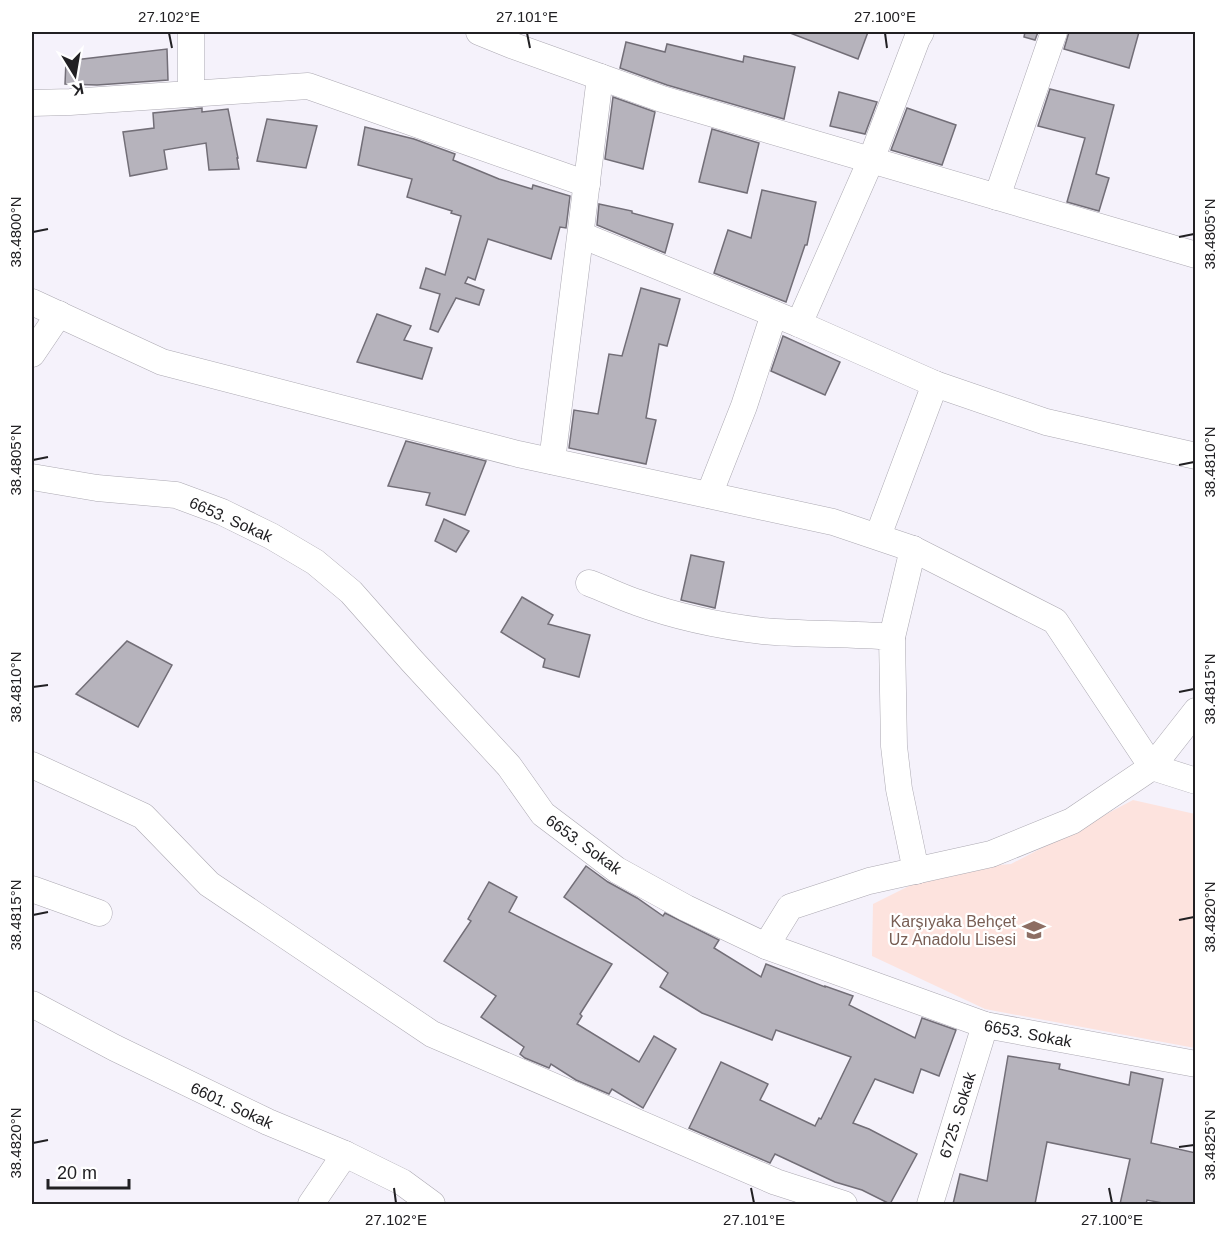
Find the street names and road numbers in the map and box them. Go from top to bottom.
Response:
street label: 6653. Sokak [187,494,276,546]
street label: 6653. Sokak [543,811,625,878]
street label: 6653. Sokak [983,1017,1074,1051]
street label: 6725. Sokak [936,1069,979,1160]
street label: 6601. Sokak [188,1079,277,1132]

